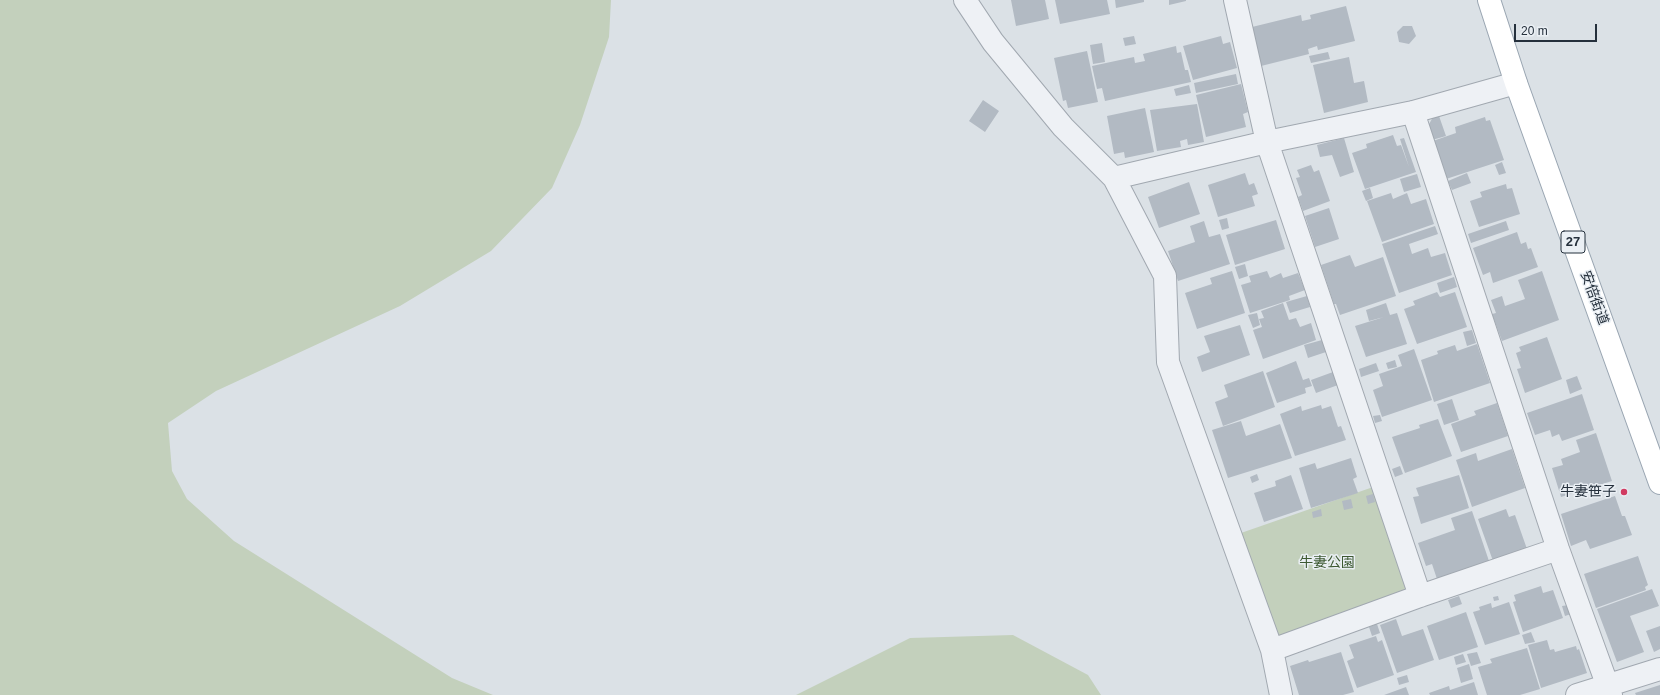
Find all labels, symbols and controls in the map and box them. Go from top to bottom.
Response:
scale bar [1516,16,1599,42]
text: 20 m [1521,24,1548,38]
road number: 27 [1561,231,1585,253]
street label: 安倍街道 [1577,269,1611,327]
place label: 牛妻笹子 [1560,484,1616,500]
marker: 牛妻笹子 [1619,487,1629,497]
park label: 牛妻公園 [1299,555,1355,571]

